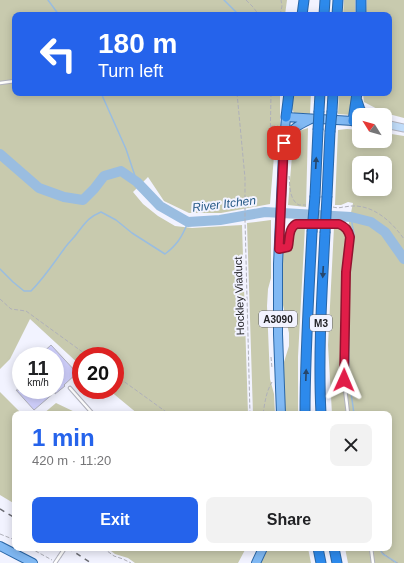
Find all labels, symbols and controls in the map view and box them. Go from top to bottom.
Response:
icon: left [32,28,84,80]
text: 180 m [98,28,177,59]
text: Turn left [98,61,163,81]
north arrow [352,108,392,148]
map controls [352,108,392,196]
pin [267,126,301,160]
icon: arrive [273,132,295,154]
button: sound [352,156,392,196]
one-way arrow [313,157,320,169]
water label: River Itchen [191,193,257,215]
street label: Hockley Viaduct [232,256,246,336]
one-way arrow [320,266,326,279]
road number: A3090 [259,311,297,327]
road number: M3 [310,315,332,331]
speed limit sign: 20 [72,347,124,399]
text: 11 [27,357,49,379]
position arrow [323,359,365,401]
one-way arrow [302,369,309,381]
text: km/h [27,377,49,388]
text: 1 min [32,424,95,451]
button: close [330,424,372,466]
text: 420 m · 11:20 [32,453,111,468]
button: Exit [32,497,198,543]
button: Share [206,497,372,543]

